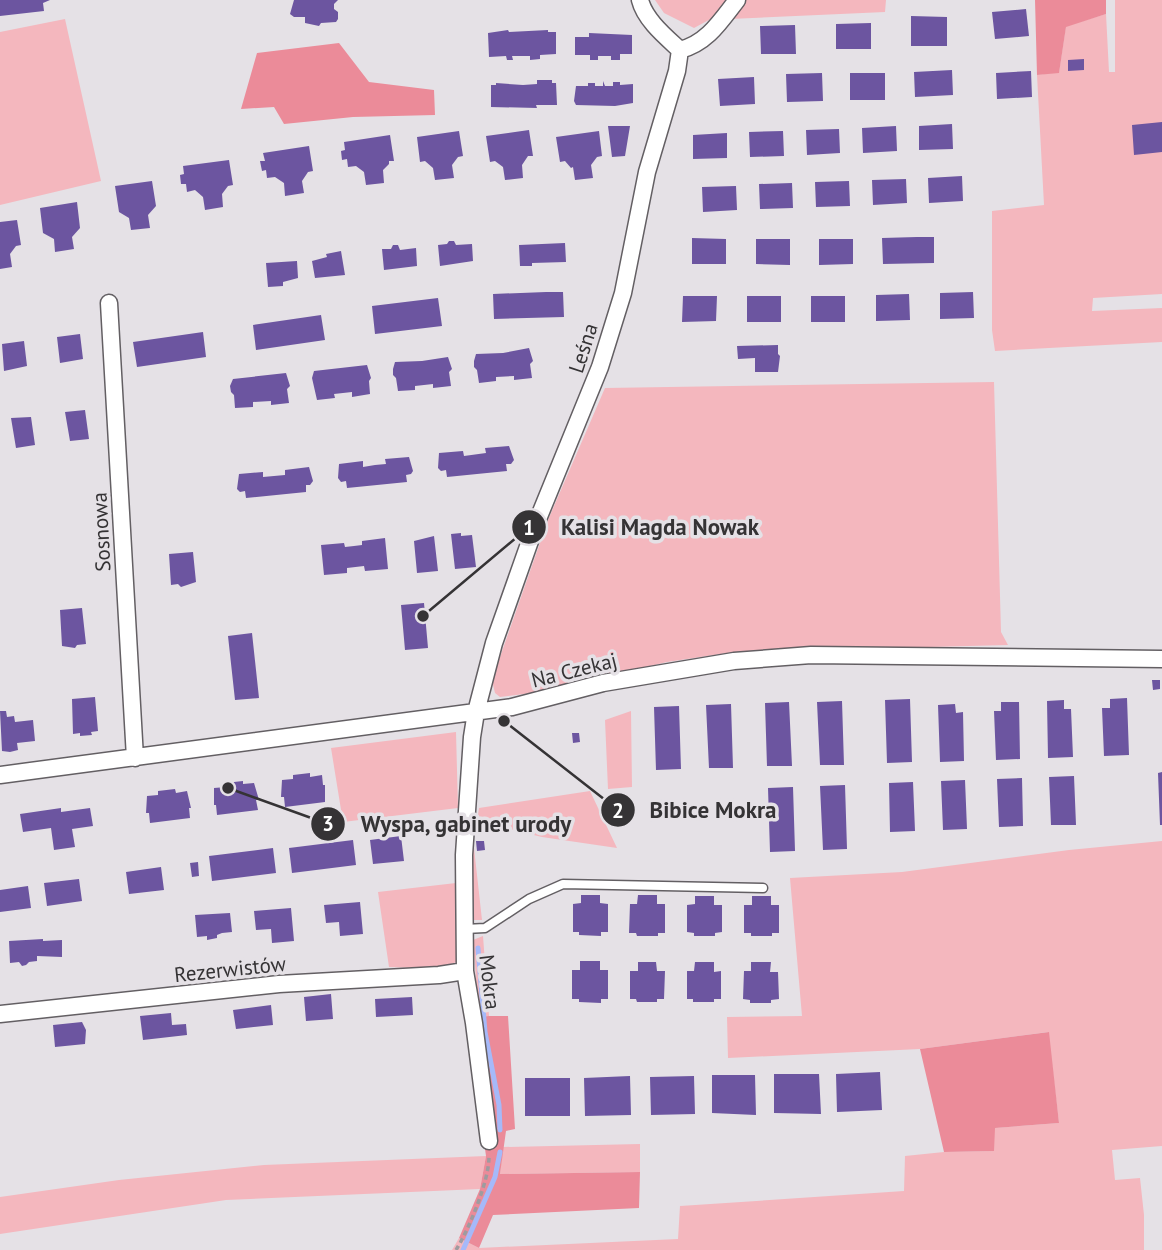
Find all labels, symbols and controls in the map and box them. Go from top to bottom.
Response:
street label: Leśna [562,320,604,376]
street label: Sosnowa [85,492,117,572]
callout: Kalisi Magda Nowak [512,505,773,549]
text: Kalisi Magda Nowak [561,512,760,541]
text: 1 [523,514,535,541]
street label: Na Czekaj [528,646,620,694]
callout: Bibice Mokra [600,788,790,832]
text: Bibice Mokra [650,795,776,824]
text: 2 [612,797,624,824]
callout: Wyspa, gabinet urody [311,802,586,846]
text: Wyspa, gabinet urody [361,809,572,838]
text: 3 [322,810,334,837]
street label: Rezerwistów [173,950,288,988]
street label: Mokra [473,953,507,1011]

